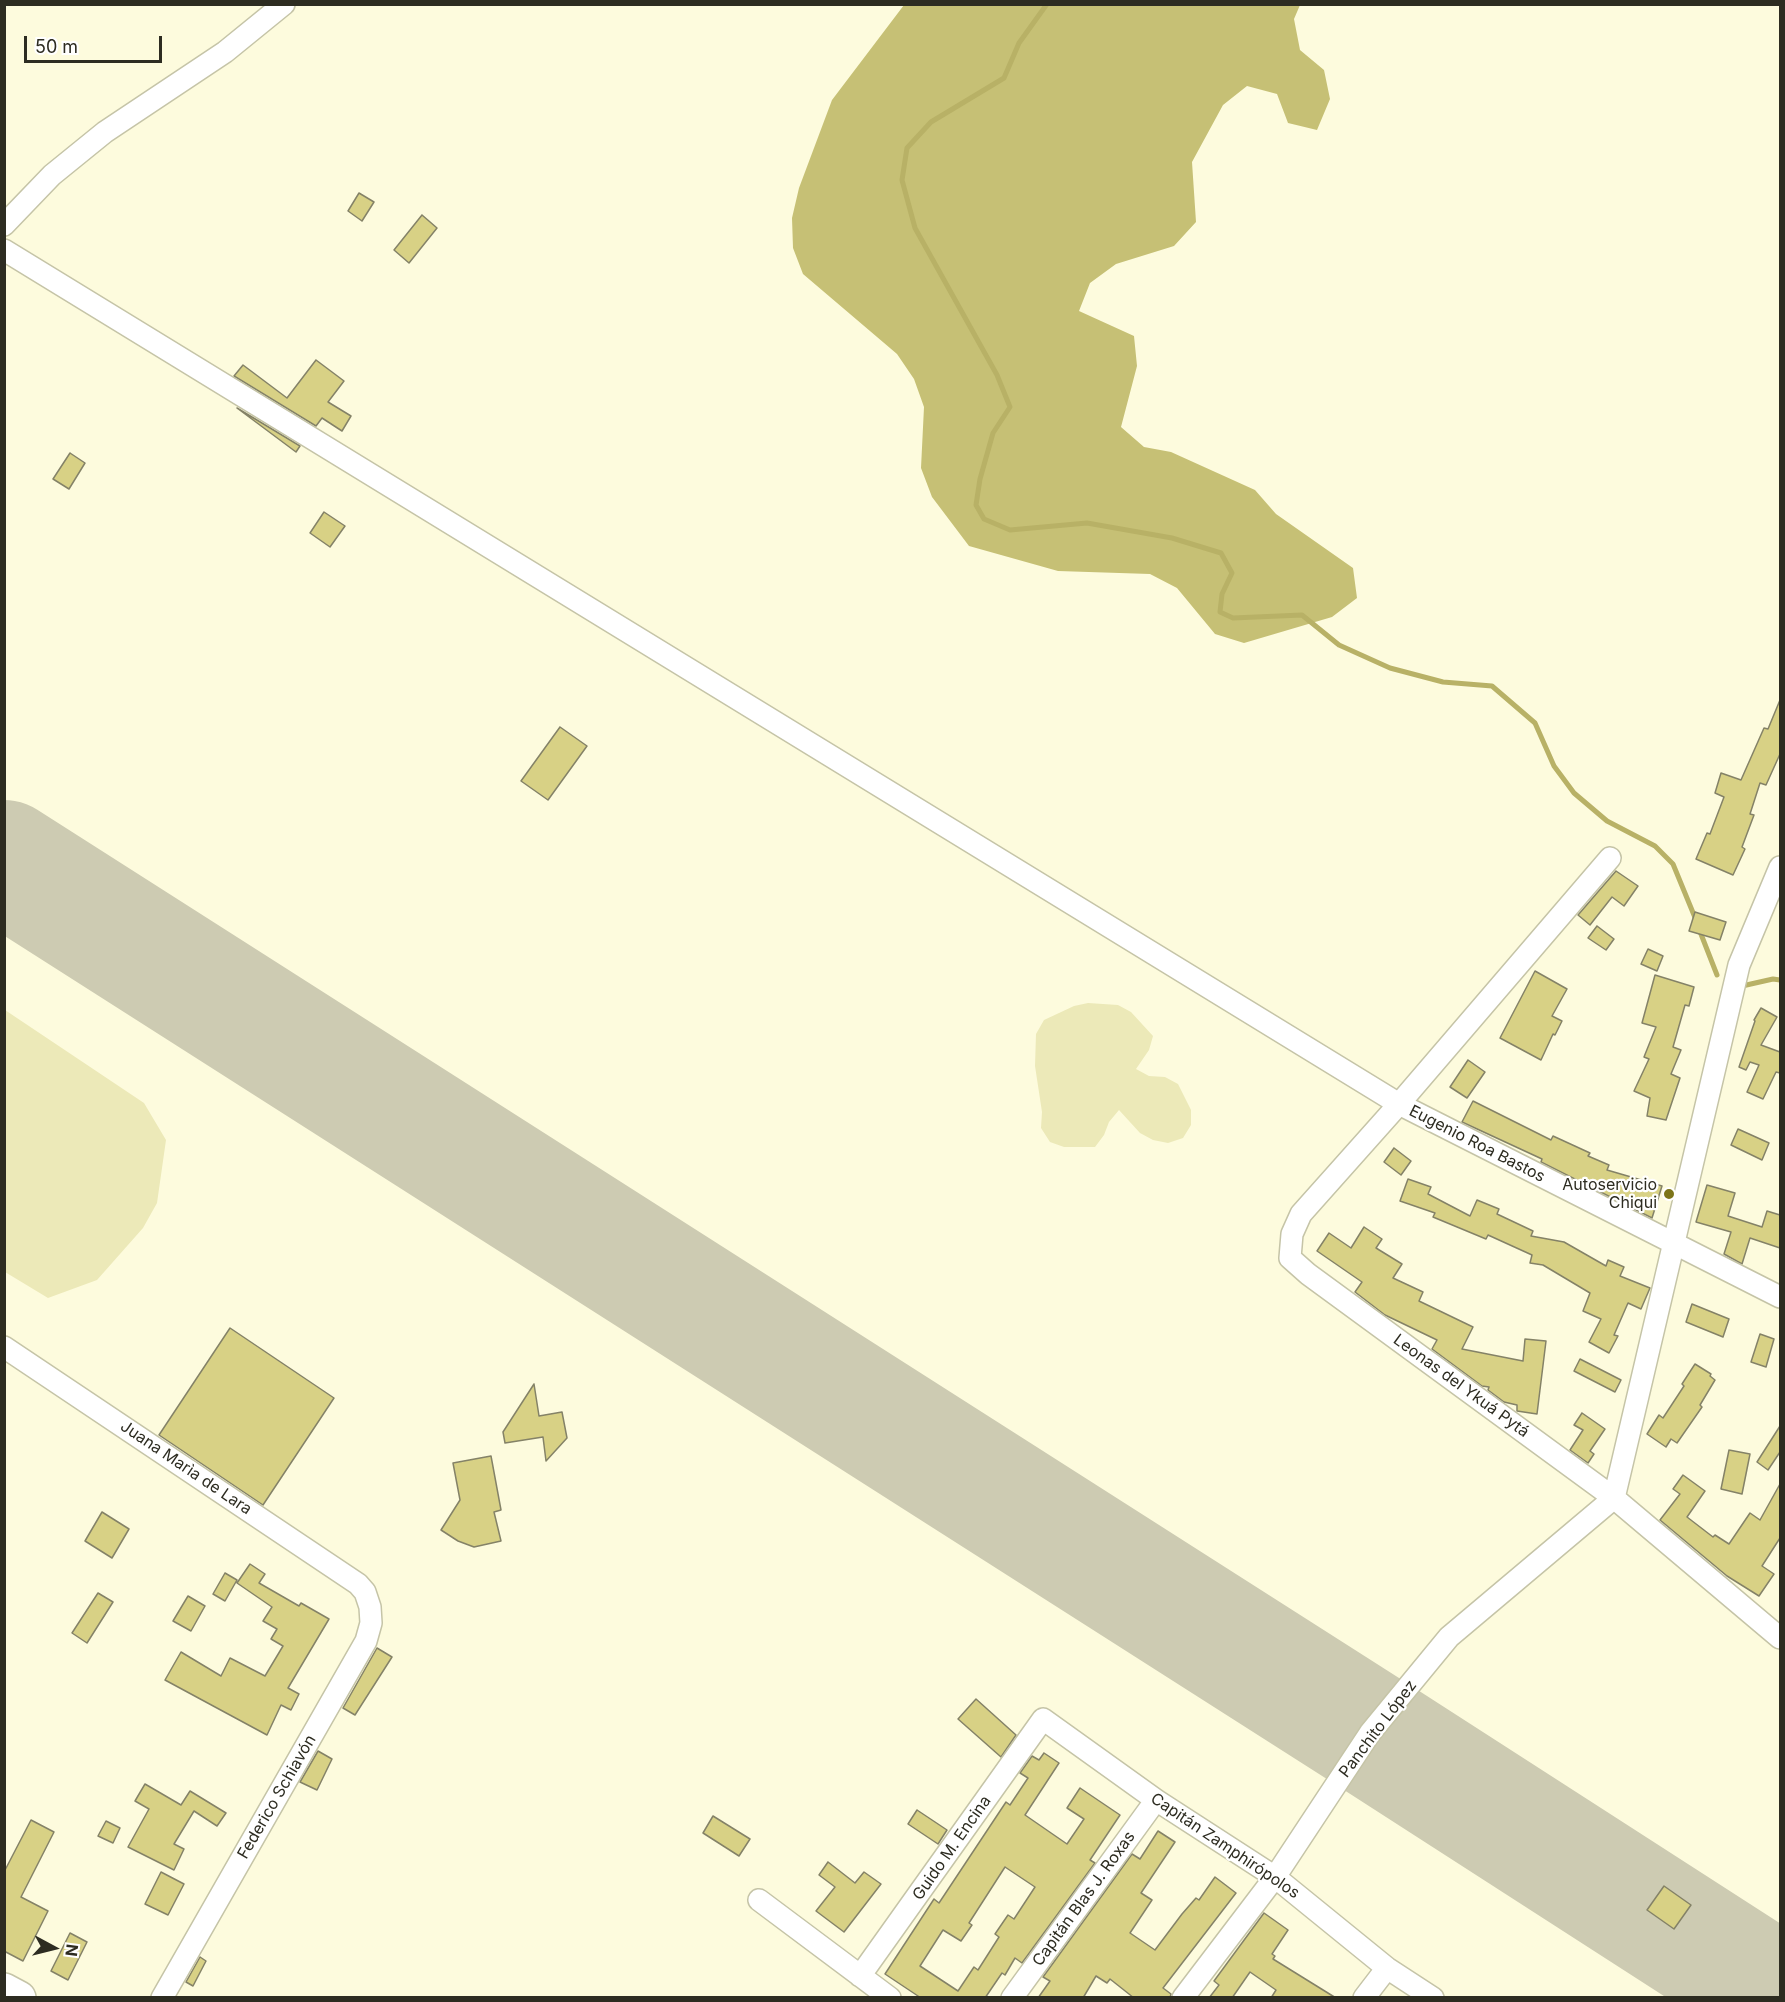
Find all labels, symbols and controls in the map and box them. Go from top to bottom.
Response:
scale bar [27,24,165,62]
text: 50 m [35,36,78,57]
street label: Eugenio Roa Bastos [1406,1101,1548,1187]
place label: Autoservicio Chiqui [1562,1175,1657,1213]
marker: Autoservicio Chiqui [1662,1187,1676,1201]
street label: Leonas del Ykuá Pytá [1389,1330,1533,1442]
street label: Juana Marìa de Lara [117,1417,255,1519]
street label: Panchito López [1335,1677,1421,1781]
street label: Federico Schiavón [234,1732,320,1862]
street label: Capitán Zamphirópolos [1147,1789,1303,1903]
street label: Guido M. Encina [909,1792,995,1904]
street label: Capitán Blas J. Roxas [1029,1828,1139,1970]
north arrow [24,1918,84,1978]
text: N [61,1943,83,1957]

